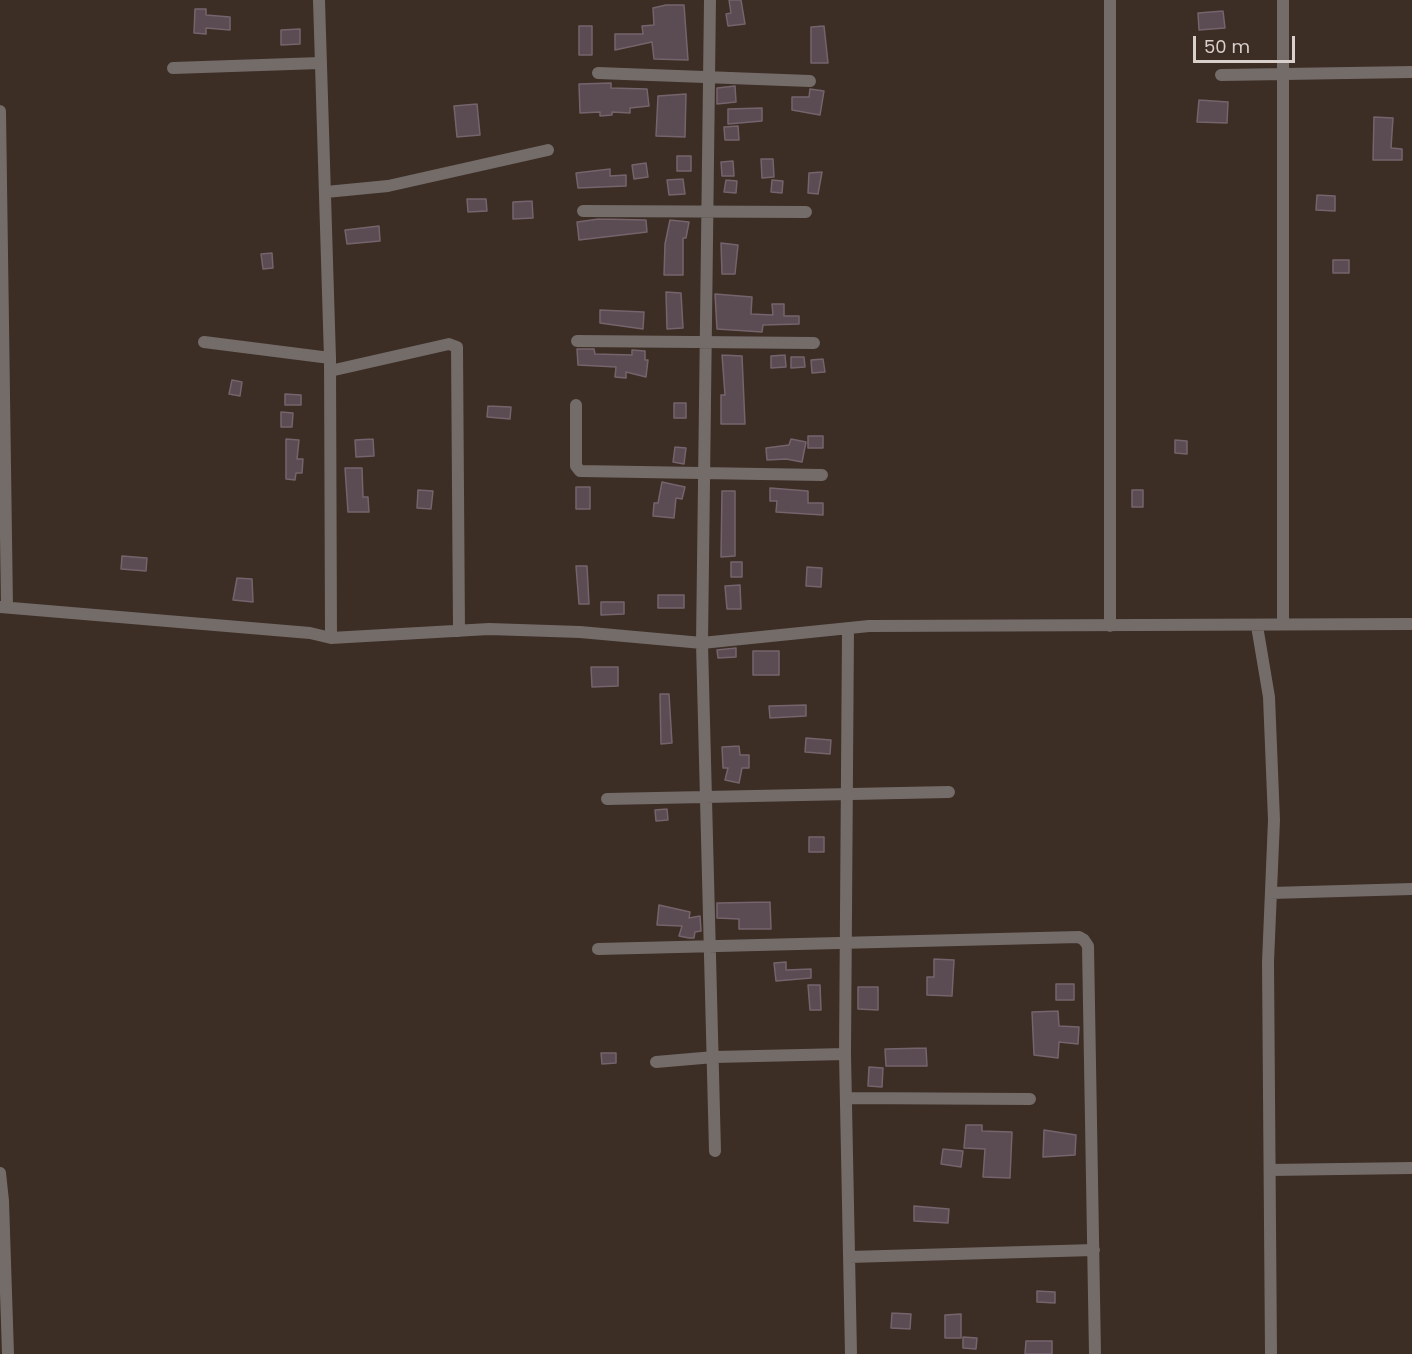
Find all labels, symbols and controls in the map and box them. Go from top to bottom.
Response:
scale bar [1196,24,1298,62]
text: 50 m [1204,34,1250,59]

